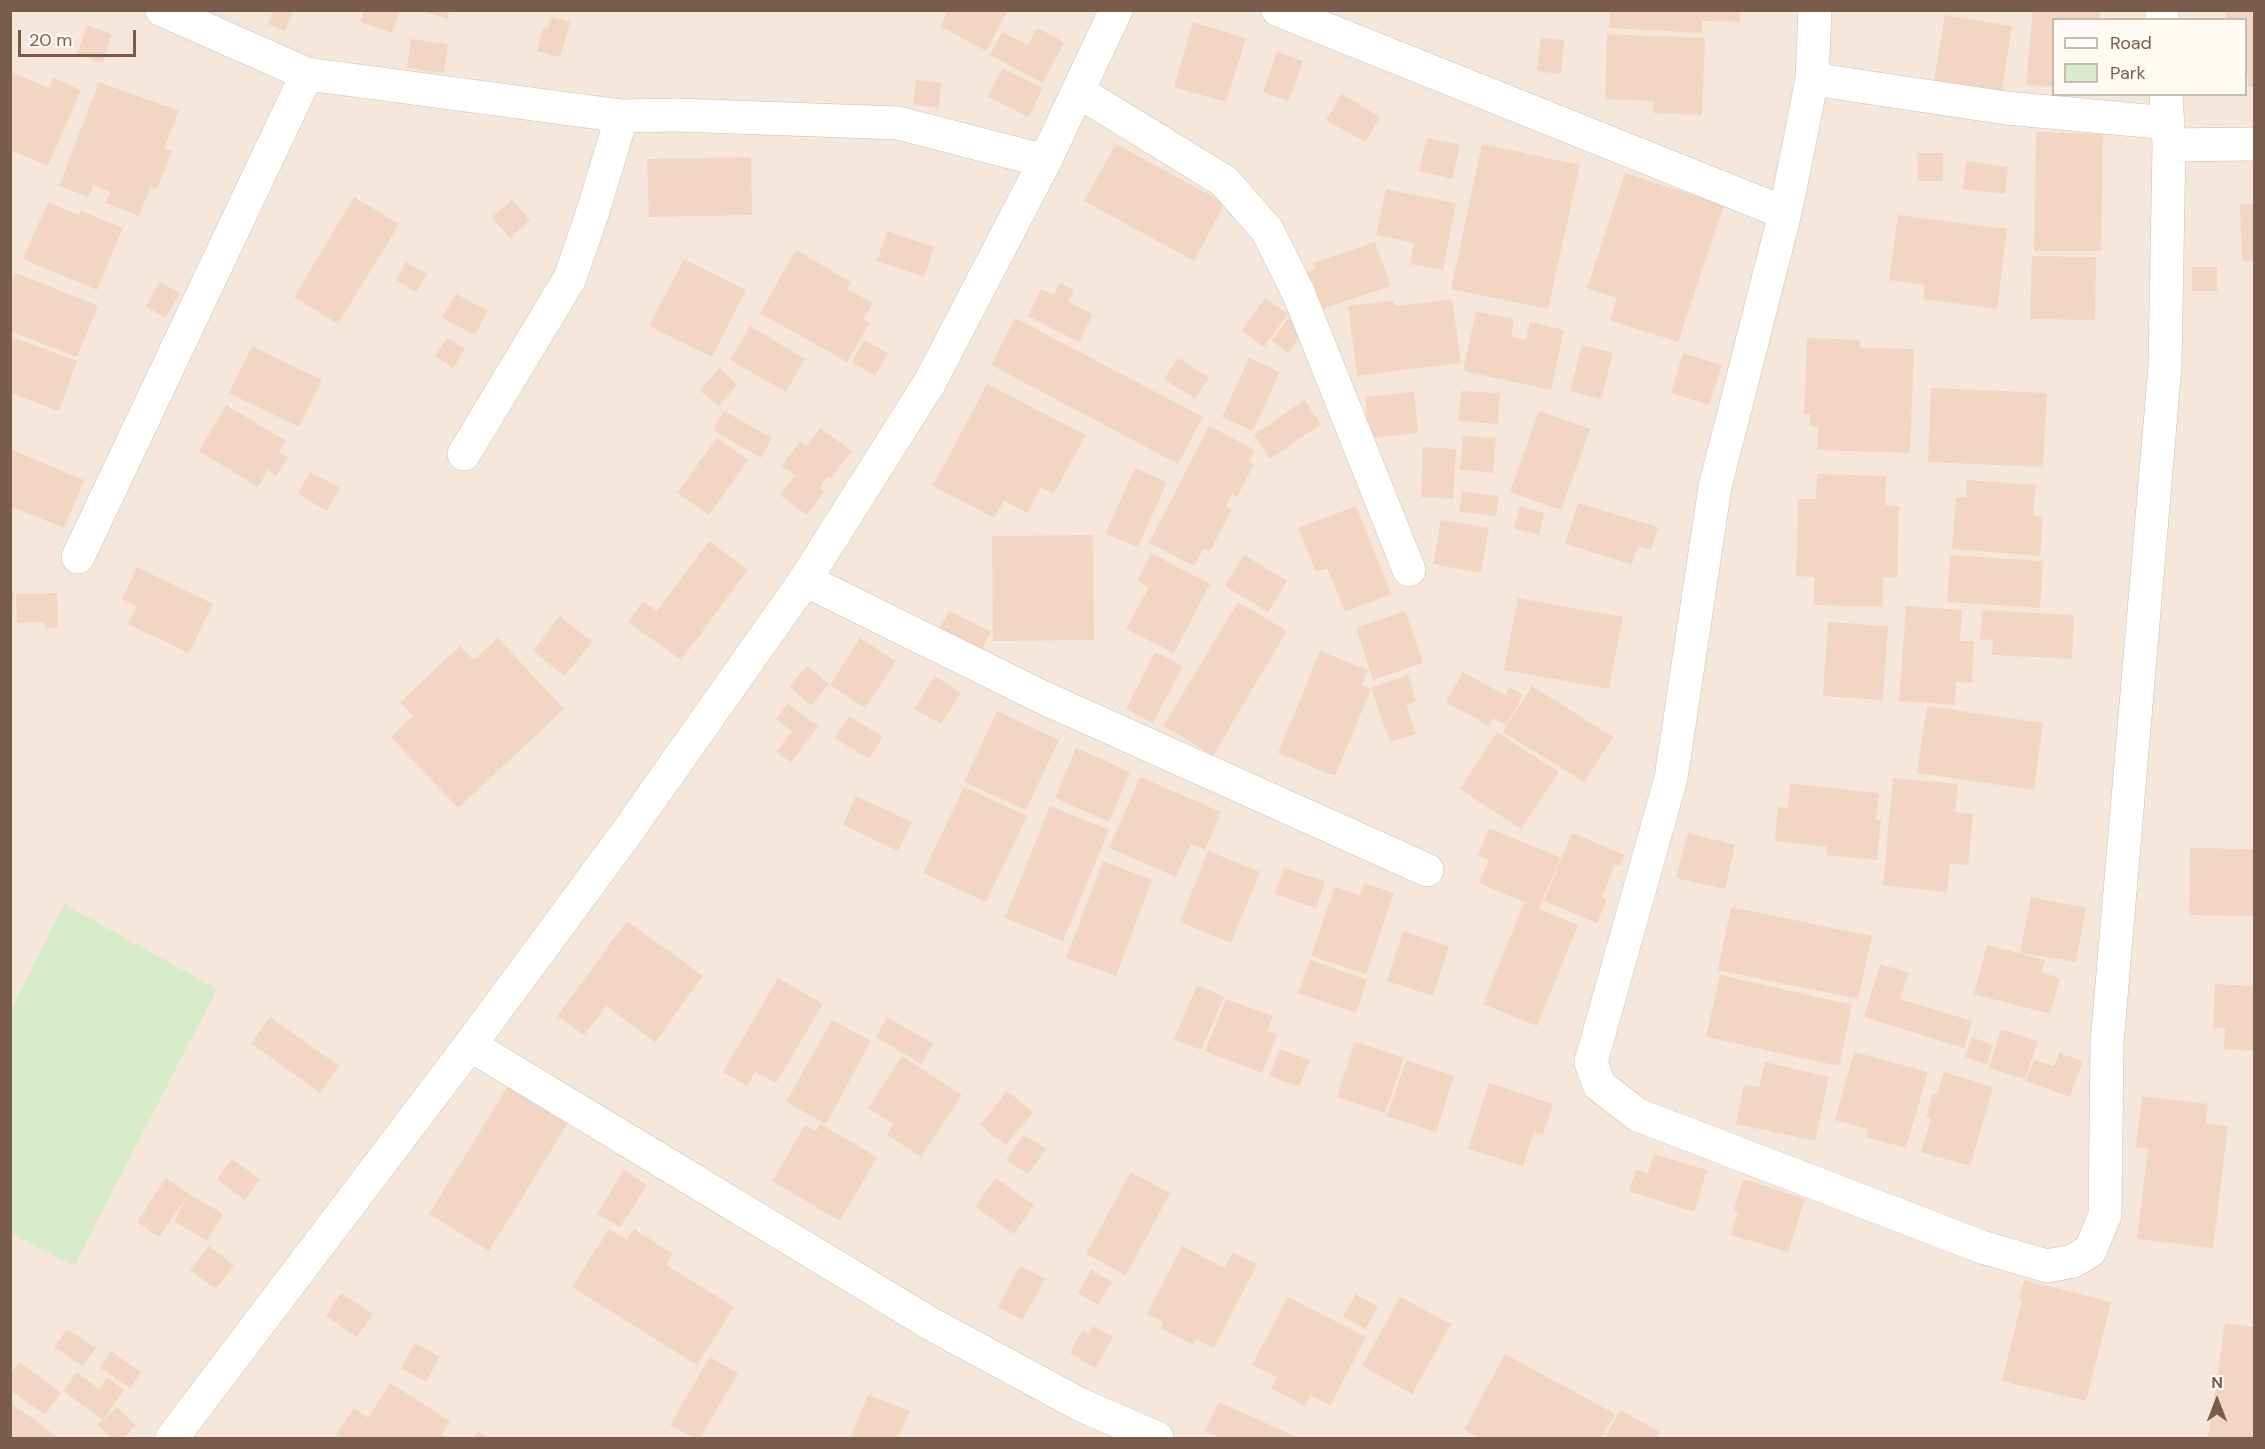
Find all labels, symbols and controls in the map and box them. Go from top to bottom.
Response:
scale bar [21,18,140,56]
legend [2052,18,2247,96]
text: 20 m [29,28,72,52]
text: Road [2110,31,2152,55]
text: Park [2110,61,2146,85]
north arrow [2187,1371,2247,1431]
text: N [2211,1372,2223,1393]

